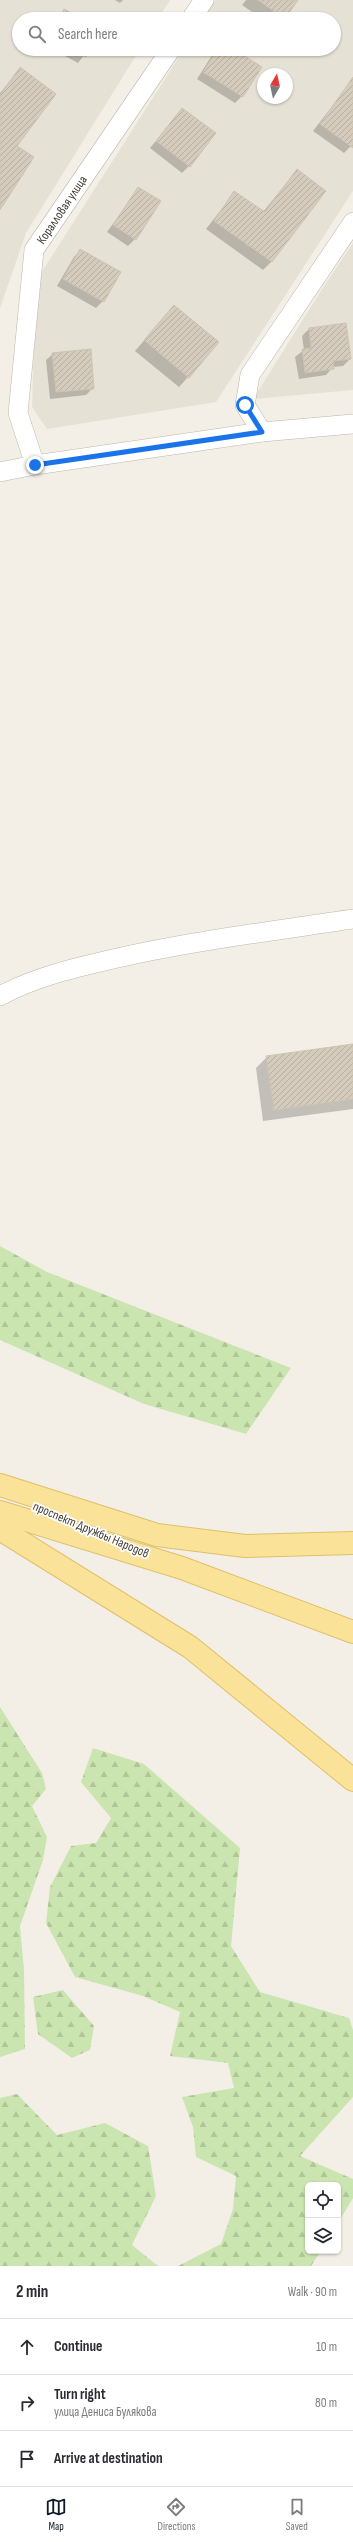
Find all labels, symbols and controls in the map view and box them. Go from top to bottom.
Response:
search box [12,12,341,56]
icon: search [26,23,48,45]
text: Search here [58,25,118,44]
north arrow [257,68,293,104]
street label: Коралловая улица [33,173,91,247]
route start [236,396,254,414]
route end [26,456,44,474]
street label: проспект Дружбы Народов [31,1498,151,1562]
map controls [305,2182,341,2254]
button: locate [305,2182,341,2218]
button: layers [305,2218,341,2254]
text: 2 min [16,2282,48,2302]
text: Walk · 90 m [288,2284,337,2300]
icon: ahead [16,2336,38,2358]
text: Continue [54,2337,103,2356]
text: 10 m [316,2339,337,2355]
text: Turn right [54,2385,106,2404]
icon: right [16,2392,38,2414]
text: 80 m [315,2395,337,2411]
text: улица Дениса Булякова [54,2404,157,2420]
icon: arrive [16,2448,38,2470]
text: Arrive at destination [54,2449,163,2468]
tab: Map [45,2496,67,2533]
tab: Directions [158,2496,195,2533]
tab: Saved [286,2496,308,2533]

